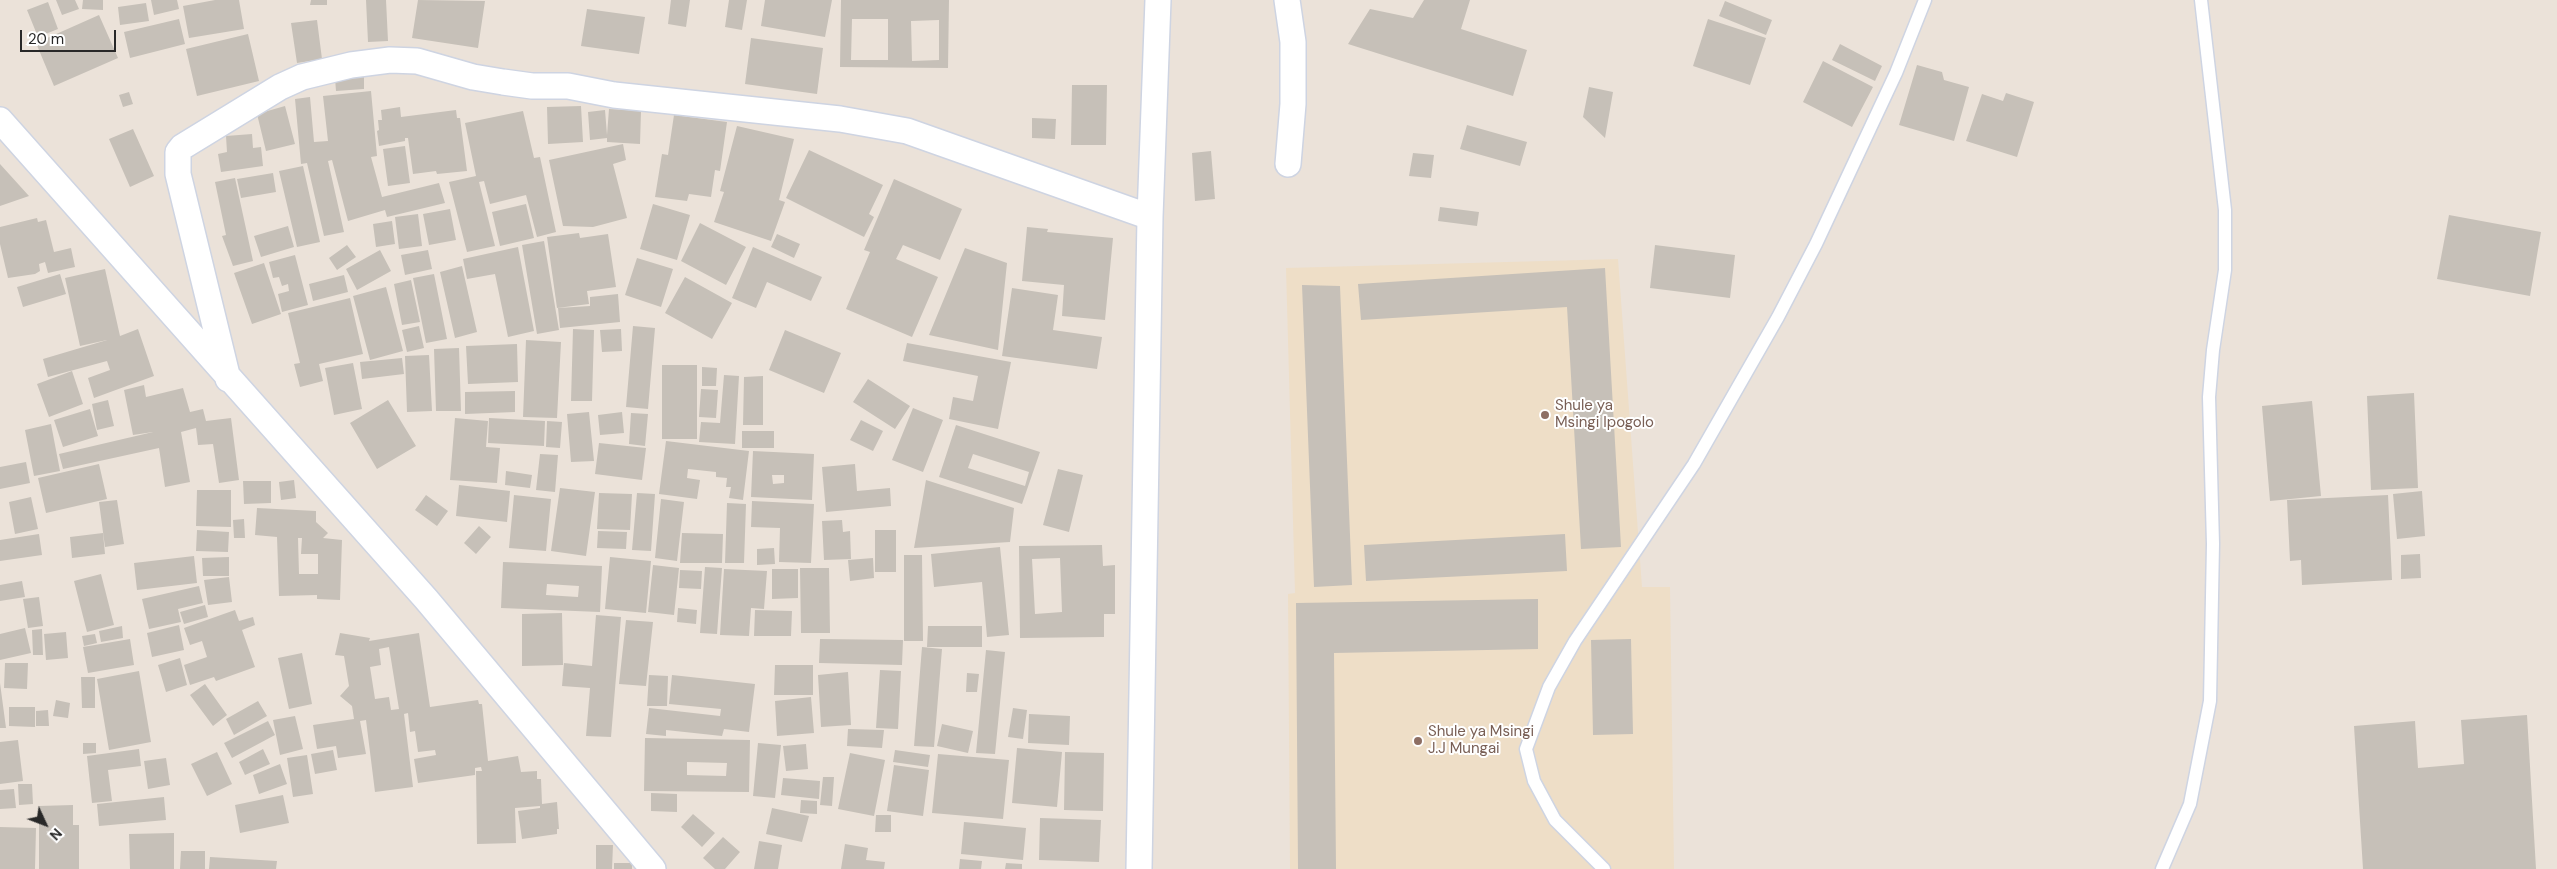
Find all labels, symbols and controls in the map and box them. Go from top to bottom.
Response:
scale bar [22,20,119,52]
text: 20 m [28,29,64,49]
place label: Shule ya Msingi Ipogolo [1555,397,1654,432]
marker: Shule ya Msingi Ipogolo [1539,409,1551,421]
place label: Shule ya Msingi J.J Mungai [1428,723,1534,758]
marker: Shule ya Msingi J.J Mungai [1412,735,1424,747]
north arrow [20,799,70,849]
text: N [46,824,66,844]

